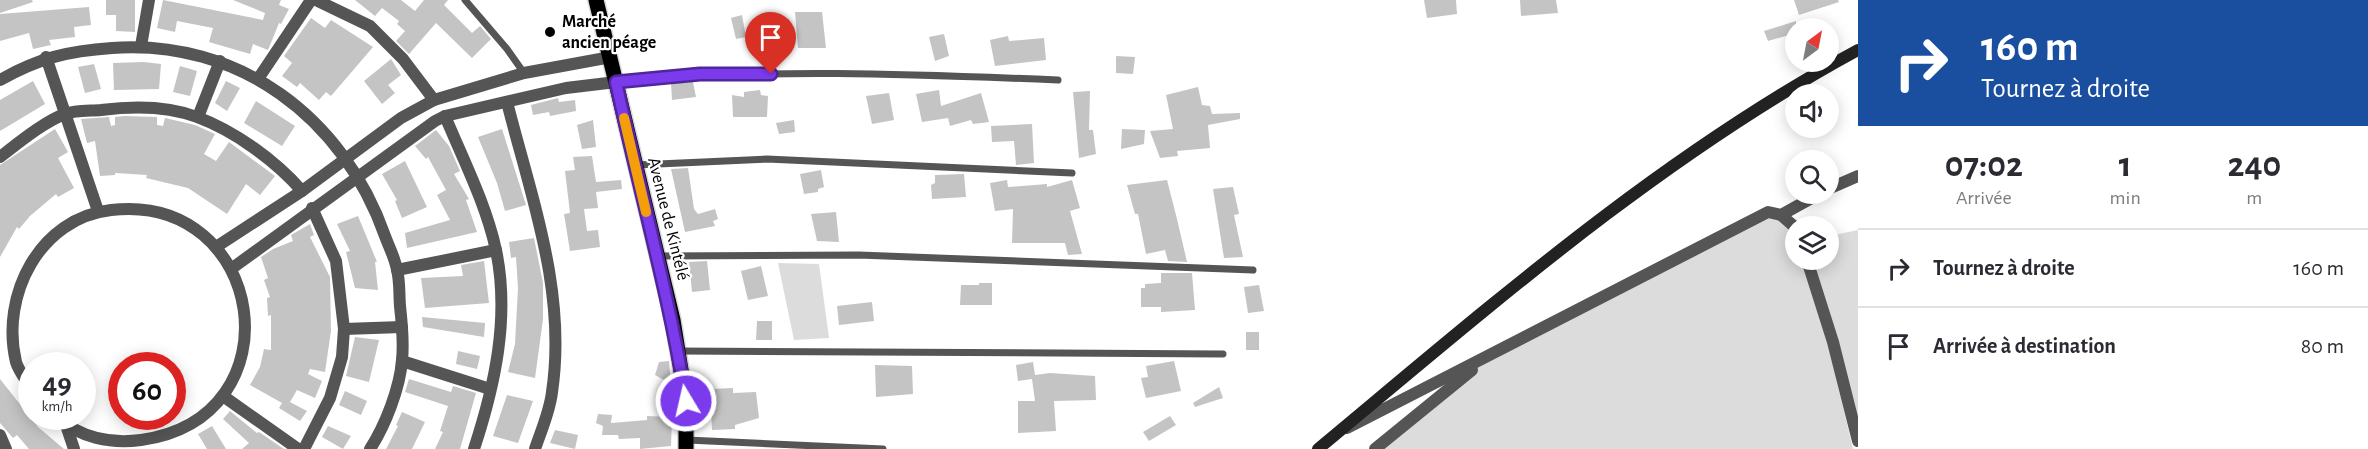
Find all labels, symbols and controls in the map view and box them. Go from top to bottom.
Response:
pin [745,12,796,74]
place label: Marché ancien péage [562,13,656,52]
north arrow [1785,18,1839,72]
map controls [1785,18,1839,270]
icon: arrive [754,21,787,54]
icon: right [1882,24,1960,102]
marker: Marché ancien péage [543,25,557,39]
text: 160 m [1981,26,2079,68]
text: Tournez à droite [1981,75,2150,102]
button: sound [1785,84,1839,138]
text: 07:02 [1945,147,2023,183]
text: 1 [2119,147,2132,183]
text: 240 [2227,147,2281,183]
button: search [1785,150,1839,204]
street label: Avenue de Kintélé [644,156,692,282]
text: Arrivée [1956,188,2012,208]
text: min [2110,188,2141,208]
text: m [2246,188,2262,208]
button: layers [1785,216,1839,270]
icon: right [1882,252,1915,285]
text: Tournez à droite [1933,257,2075,279]
text: 160 m [2293,257,2344,279]
icon: arrive [1882,330,1915,363]
text: Arrivée à destination [1933,335,2116,357]
text: 80 m [2301,335,2344,357]
speed limit sign: 60 [108,352,186,430]
text: 49 [42,369,72,399]
position arrow [654,369,718,433]
text: km/h [42,399,72,414]

